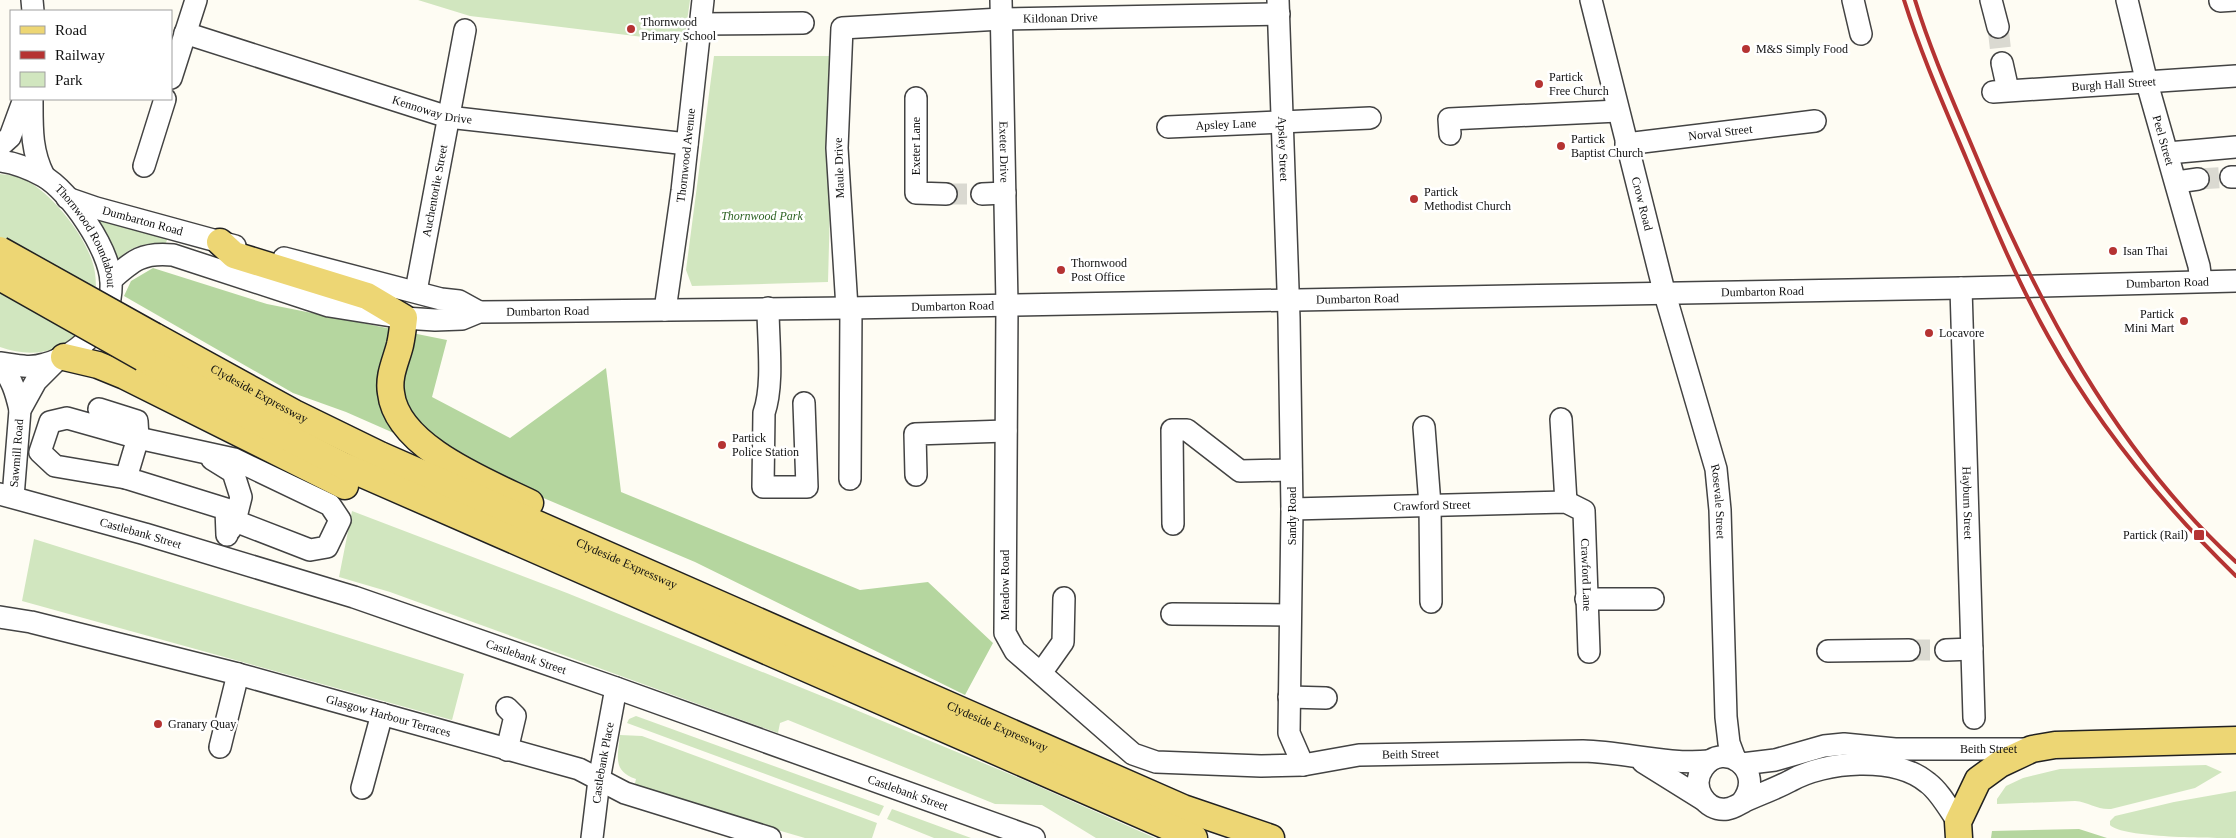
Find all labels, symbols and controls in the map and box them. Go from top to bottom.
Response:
legend [10,10,172,100]
street label: Kildonan Drive [1023,10,1098,26]
place label: Thornwood Primary School [641,15,717,43]
text: Road [55,22,87,38]
marker: Thornwood Primary School [625,23,637,35]
place label: M&S Simply Food [1756,42,1848,56]
marker: M&S Simply Food [1740,43,1752,55]
text: Railway [55,47,105,63]
place label: Partick Free Church [1549,70,1609,98]
text: Park [55,72,83,88]
street label: Burgh Hall Street [2071,74,2157,94]
marker: Partick Free Church [1533,78,1545,90]
street label: Kennoway Drive [390,93,473,127]
street label: Thornwood Avenue [673,108,698,203]
street label: Peel Street [2149,114,2177,168]
street label: Apsley Lane [1195,116,1257,133]
street label: Apsley Street [1275,116,1291,182]
street label: Exeter Lane [909,117,923,175]
street label: Exeter Drive [996,121,1012,183]
street label: Norval Street [1688,122,1754,143]
place label: Partick Baptist Church [1571,132,1643,160]
street label: Maule Drive [831,137,847,199]
marker: Partick Baptist Church [1555,140,1567,152]
street label: Auchentorlie Street [419,143,450,238]
street label: Crow Road [1629,175,1656,232]
street label: Thornwood Roundabout [52,181,118,289]
place label: Partick Methodist Church [1424,185,1511,213]
marker: Partick Methodist Church [1408,193,1420,205]
street label: Dumbarton Road [101,203,185,238]
park label: Thornwood Park [721,209,804,223]
place label: Isan Thai [2123,244,2168,258]
marker: Isan Thai [2107,245,2119,257]
place label: Thornwood Post Office [1071,256,1127,284]
marker: Thornwood Post Office [1055,264,1067,276]
street label: Dumbarton Road [2126,275,2209,291]
street label: Dumbarton Road [1721,284,1804,299]
street label: Dumbarton Road [1316,291,1399,307]
street label: Dumbarton Road [911,298,994,314]
street label: Dumbarton Road [506,304,589,319]
place label: Partick Mini Mart [2124,307,2175,335]
marker: Partick Mini Mart [2178,315,2190,327]
place label: Locavore [1939,326,1984,340]
marker: Locavore [1923,327,1935,339]
street label: Clydeside Expressway [208,361,310,426]
street label: Sawmill Road [7,418,26,488]
place label: Partick Police Station [732,431,799,459]
marker: Partick Police Station [716,439,728,451]
street label: Rosevale Street [1708,462,1728,540]
street label: Hayburn Street [1959,466,1976,540]
street label: Sandy Road [1285,487,1299,545]
street label: Crawford Street [1393,497,1471,513]
street label: Castlebank Street [98,515,184,552]
place label: Partick (Rail) [2123,528,2188,542]
marker: Partick (Rail) [2192,528,2206,542]
street label: Clydeside Expressway [574,535,679,592]
street label: Crawford Lane [1578,538,1595,611]
street label: Meadow Road [998,550,1012,620]
street label: Castlebank Street [484,636,569,677]
street label: Glasgow Harbour Terraces [324,692,453,740]
street label: Clydeside Expressway [945,698,1050,755]
place label: Granary Quay [168,717,236,731]
marker: Granary Quay [152,718,164,730]
street label: Castlebank Place [589,721,617,804]
street label: Beith Street [1960,742,2018,756]
street label: Beith Street [1382,747,1440,762]
street label: Castlebank Street [866,772,950,814]

